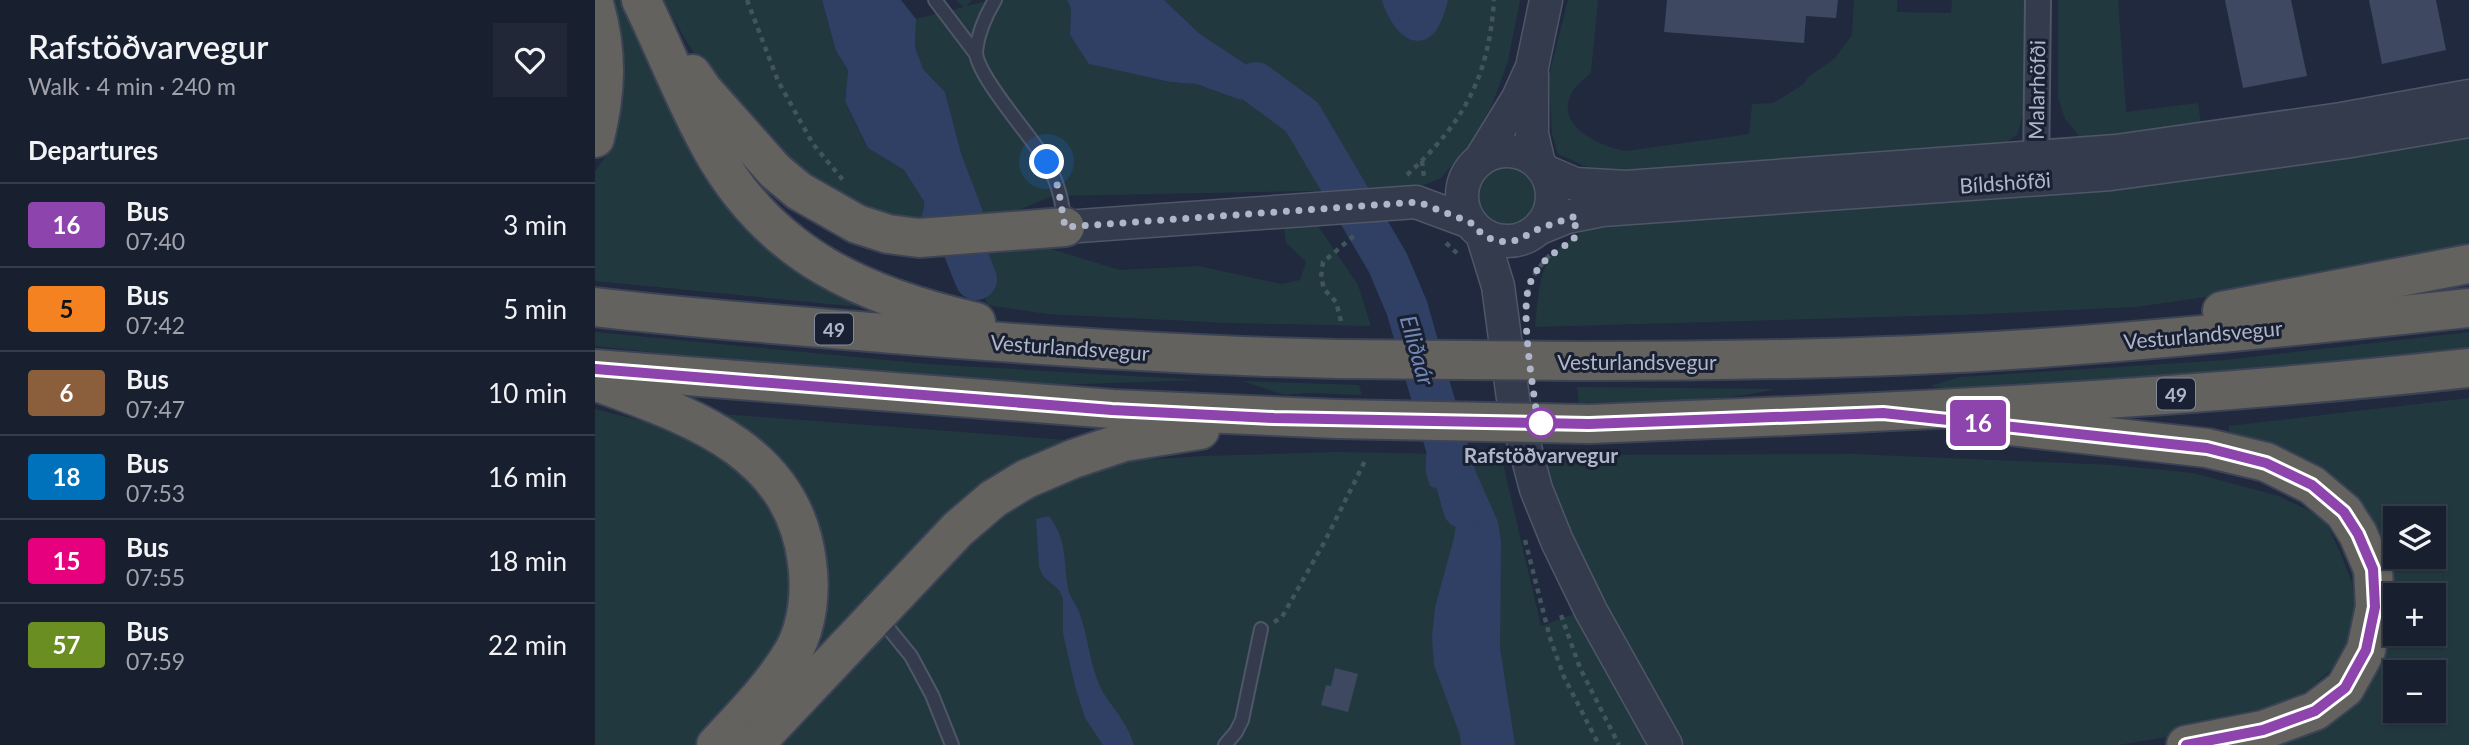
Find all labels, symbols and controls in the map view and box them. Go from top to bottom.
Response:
button: heart [493,23,567,97]
text: Rafstöðvarvegur [28,26,268,66]
street label: Malarhöfði [2023,40,2049,140]
text: Walk · 4 min · 240 m [28,72,236,100]
text: Departures [28,134,158,166]
your location [1029,144,1064,179]
street label: Bíldshöfði [1958,166,2052,198]
text: Bus [126,195,169,227]
text: 3 min [503,209,567,241]
text: 16 [53,210,80,239]
text: 07:40 [126,227,185,255]
text: Bus [126,279,169,311]
text: 5 min [503,293,567,325]
text: 5 [60,294,73,323]
text: 07:42 [126,311,185,339]
water label: Elliðaár [1395,312,1442,389]
road number: 49 [815,314,853,344]
street label: Vesturlandsvegur [2123,315,2284,353]
street label: Vesturlandsvegur [990,329,1151,365]
street label: Vesturlandsvegur [1557,349,1717,374]
text: Bus [126,363,169,395]
text: 10 min [488,377,567,409]
text: 6 [60,378,73,407]
road number: 49 [2157,378,2195,410]
text: 07:47 [126,395,185,423]
line badge: 16 [1947,400,2009,446]
marker: Rafstöðvarvegur [1526,408,1556,438]
text: 16 [1964,408,1992,437]
place label: Rafstöðvarvegur [1464,442,1618,467]
text: Bus [126,447,169,479]
text: 16 min [488,461,567,493]
text: 18 [53,462,80,491]
text: 07:53 [126,479,185,507]
map controls [2383,506,2446,723]
button: layers [2383,506,2446,569]
text: Bus [126,531,169,563]
text: 18 min [488,545,567,577]
text: 15 [53,546,80,575]
text: 07:55 [126,563,185,591]
button: + [2383,583,2446,646]
text: Bus [126,615,169,647]
text: 22 min [488,629,567,661]
text: 57 [53,630,80,659]
text: 07:59 [126,647,185,675]
button: − [2383,660,2446,723]

